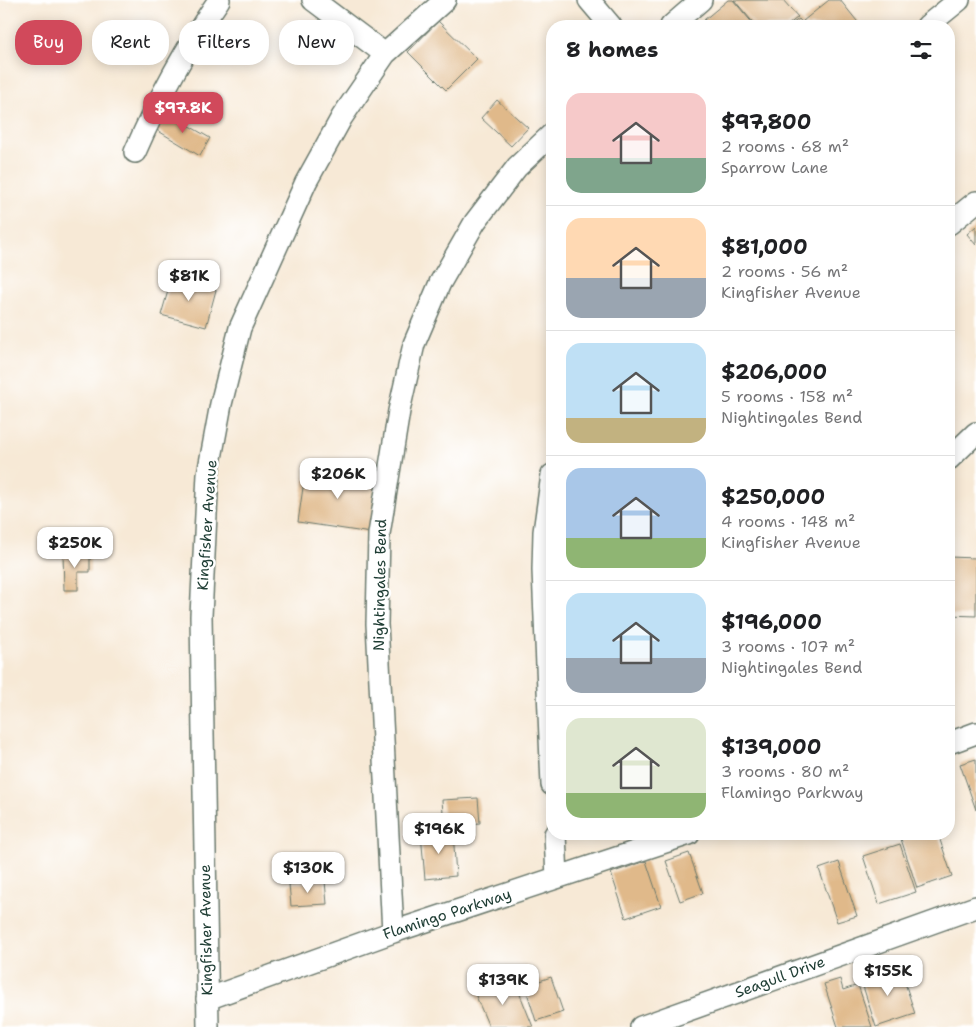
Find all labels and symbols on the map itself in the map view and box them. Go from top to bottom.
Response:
pin: $97.8K [142,92,224,134]
pin: $81K [159,260,219,302]
pin: $206K [303,458,373,500]
street label: Kingfisher Avenue [192,459,222,591]
street label: Nightingales Bend [369,518,391,651]
pin: $250K [40,526,110,569]
pin: $196K [404,812,474,855]
pin: $130K [273,852,343,894]
street label: Kingfisher Avenue [195,864,217,996]
street label: Flamingo Parkway [380,884,514,944]
street label: Seagull Drive [732,951,828,1003]
pin: $155K [853,954,923,997]
pin: $139K [468,964,538,1006]

